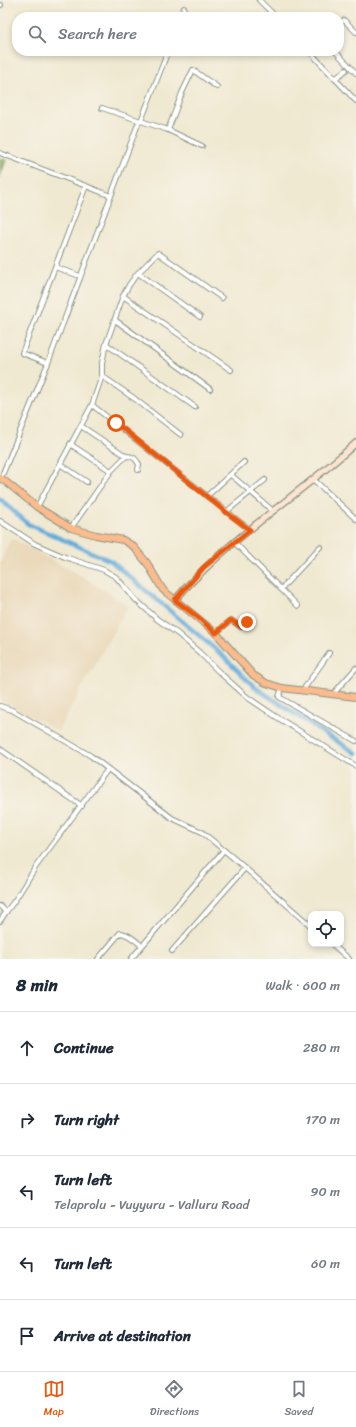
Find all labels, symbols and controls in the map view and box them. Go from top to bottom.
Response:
search box [12,12,344,56]
text: Search here [58,21,137,47]
icon: search [26,23,48,45]
route start [107,414,125,432]
route end [238,613,256,631]
map controls [308,911,344,947]
button: locate [308,911,344,947]
text: 8 min [16,970,58,1000]
text: Walk · 600 m [265,974,340,997]
text: Continue [54,1035,114,1061]
text: 280 m [303,1036,340,1059]
icon: ahead [16,1037,38,1059]
text: Turn right [54,1107,119,1133]
text: 170 m [305,1108,340,1131]
icon: right [16,1109,38,1131]
text: Turn left [54,1167,112,1193]
text: 90 m [310,1180,340,1203]
icon: left [16,1181,38,1203]
text: Telaprolu - Vuyyuru - Valluru Road [54,1193,249,1216]
text: Turn left [54,1251,112,1277]
text: 60 m [311,1252,340,1275]
icon: left [16,1253,38,1275]
text: Arrive at destination [54,1323,191,1349]
icon: arrive [16,1325,38,1347]
tab: Map [43,1378,65,1421]
tab: Directions [150,1378,199,1421]
tab: Saved [284,1378,313,1421]

